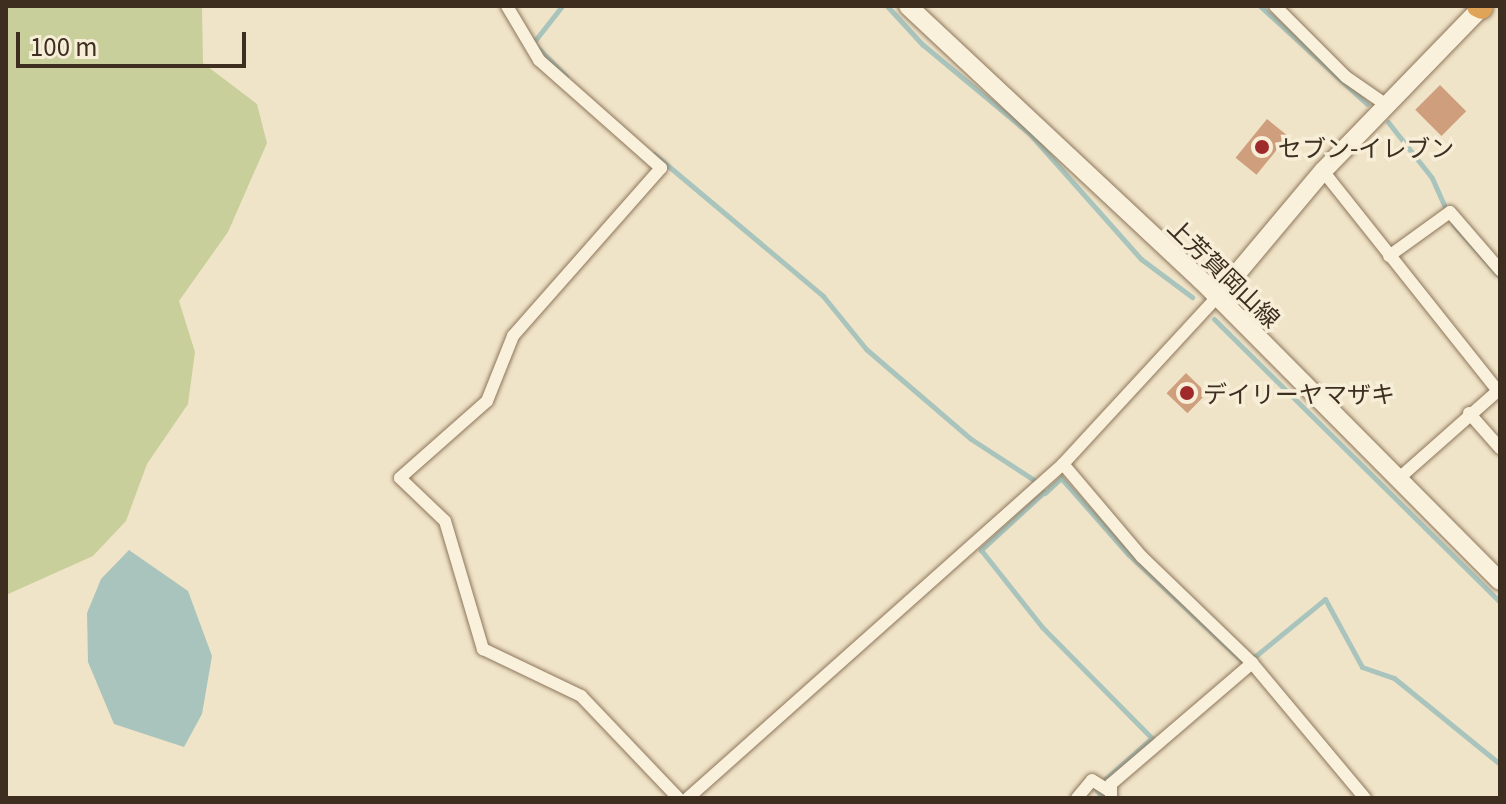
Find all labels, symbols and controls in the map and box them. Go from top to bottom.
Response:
scale bar [20,16,250,66]
text: 100 m [30,28,98,63]
place label: セブン-イレブン [1278,133,1454,161]
marker: セブン-イレブン [1253,138,1271,156]
street label: 上芳賀岡山線 [1163,212,1287,332]
place label: デイリーヤマザキ [1203,379,1395,407]
marker: デイリーヤマザキ [1178,384,1196,402]

